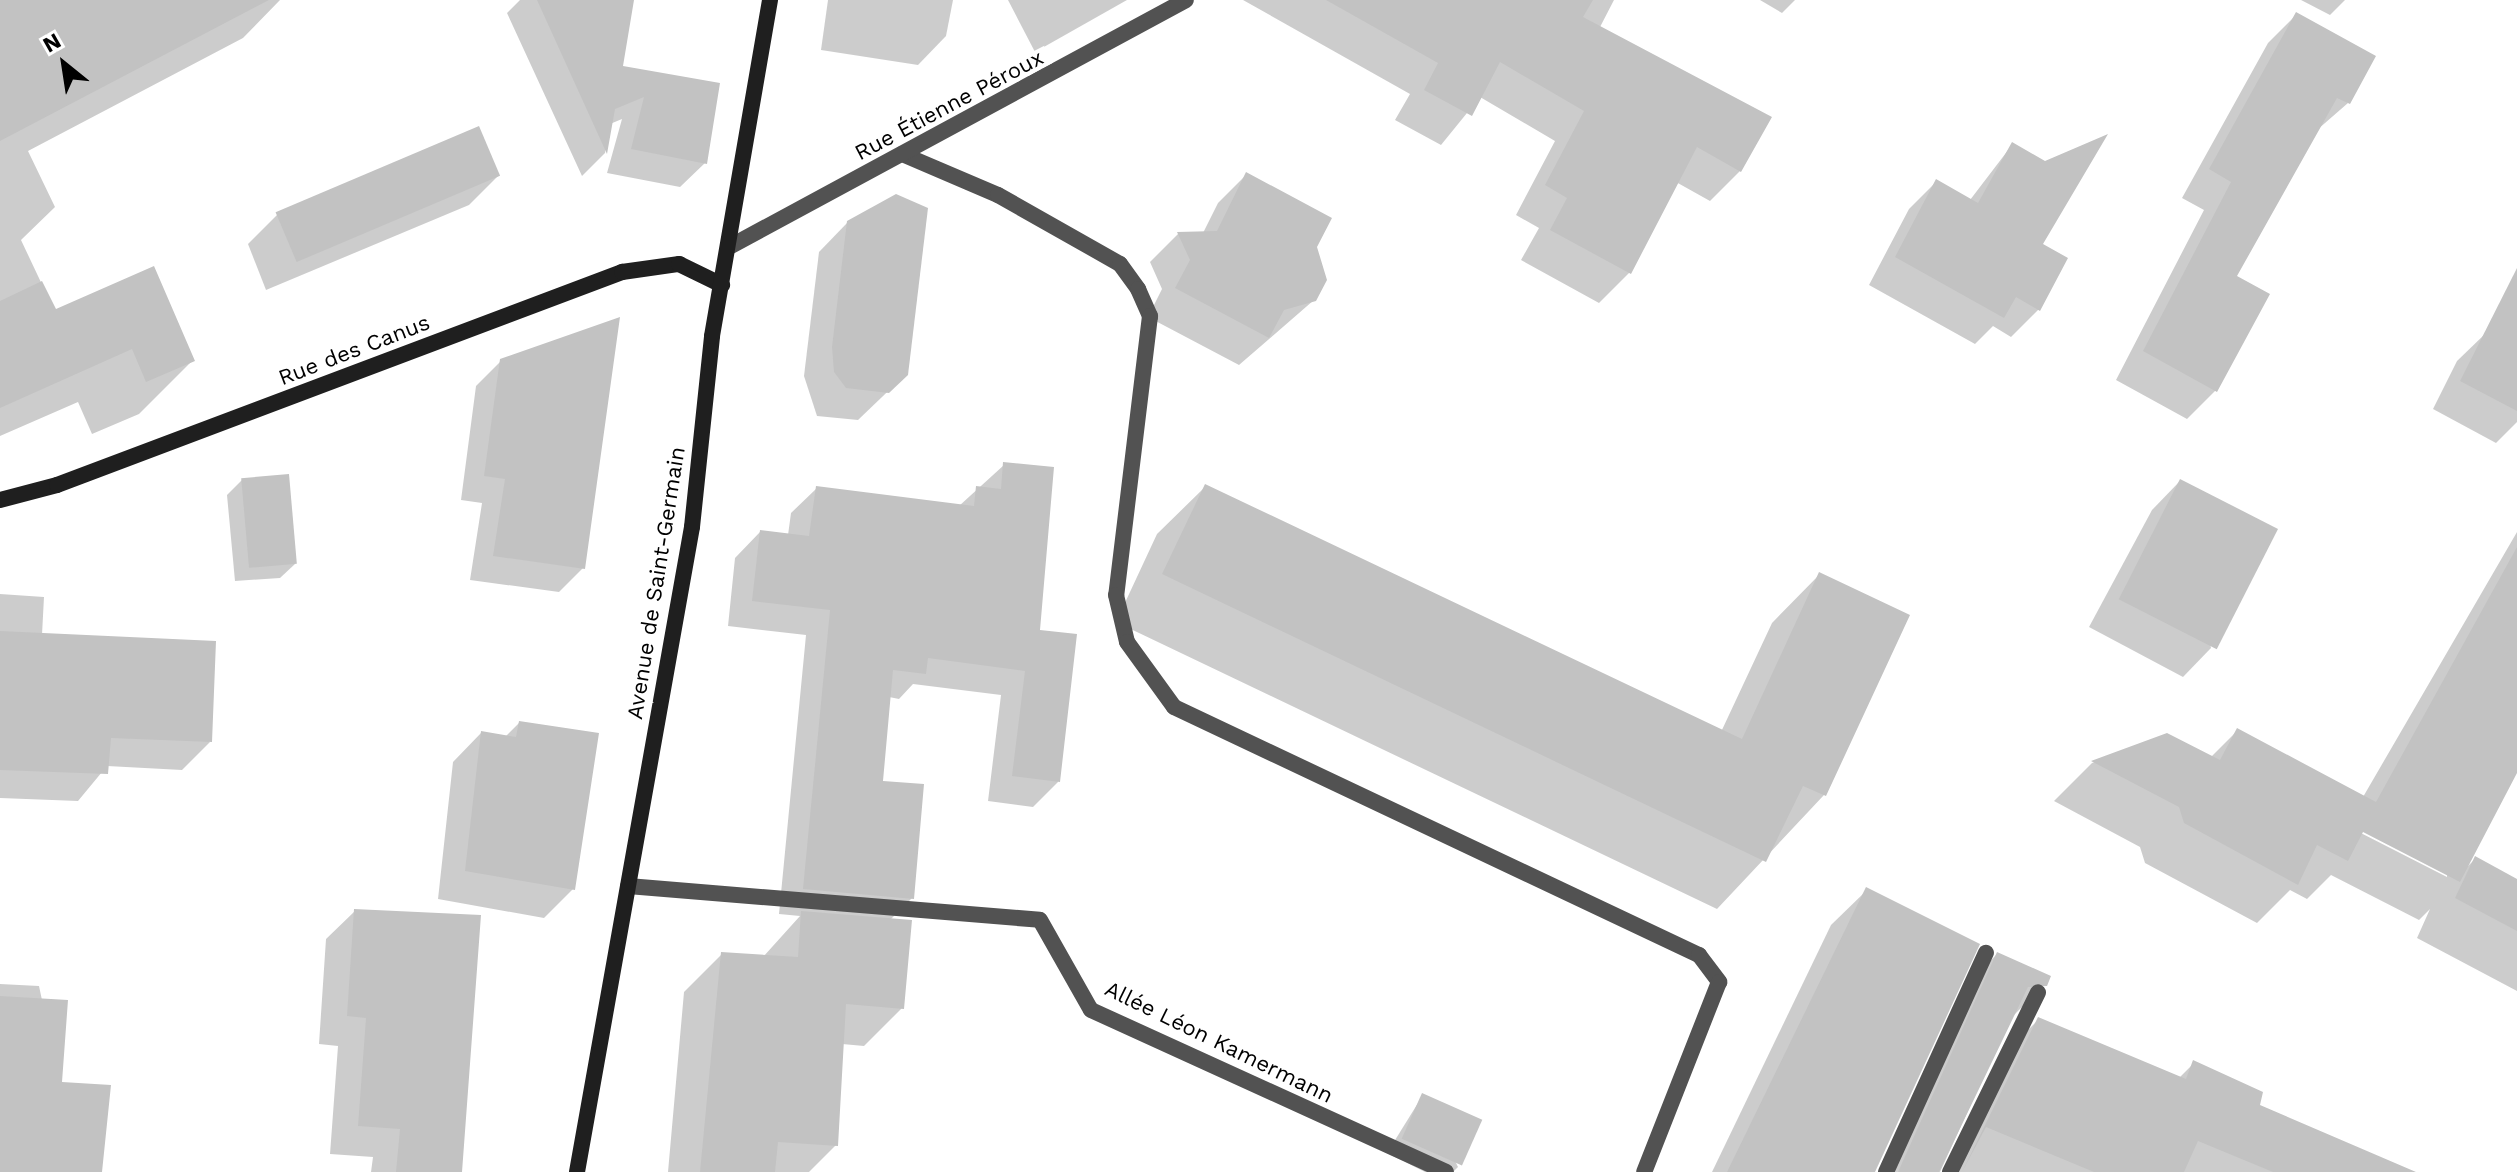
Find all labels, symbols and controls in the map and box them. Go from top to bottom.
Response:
north arrow [24,24,104,104]
text: N [38,28,65,58]
street label: Rue Étienne Péroux [850,44,1048,166]
street label: Rue des Canus [275,309,433,391]
street label: Avenue de Saint-Germain [621,445,691,721]
street label: Allée Léon Kamermann [1101,975,1337,1109]

